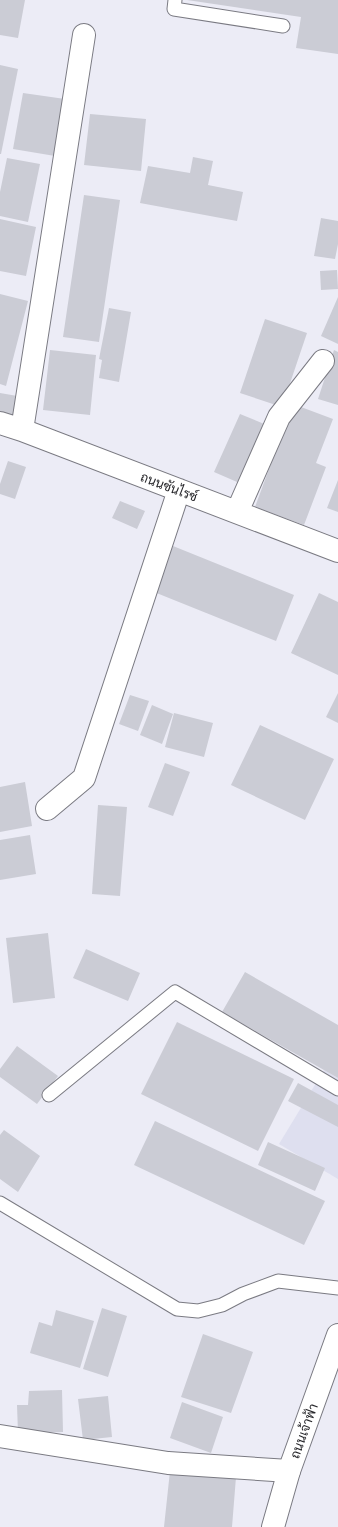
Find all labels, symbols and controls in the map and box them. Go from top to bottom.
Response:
street label: ถนนซันไรซ์ [138,467,200,505]
street label: ถนนเจ้าฟ้า [285,1401,321,1461]

